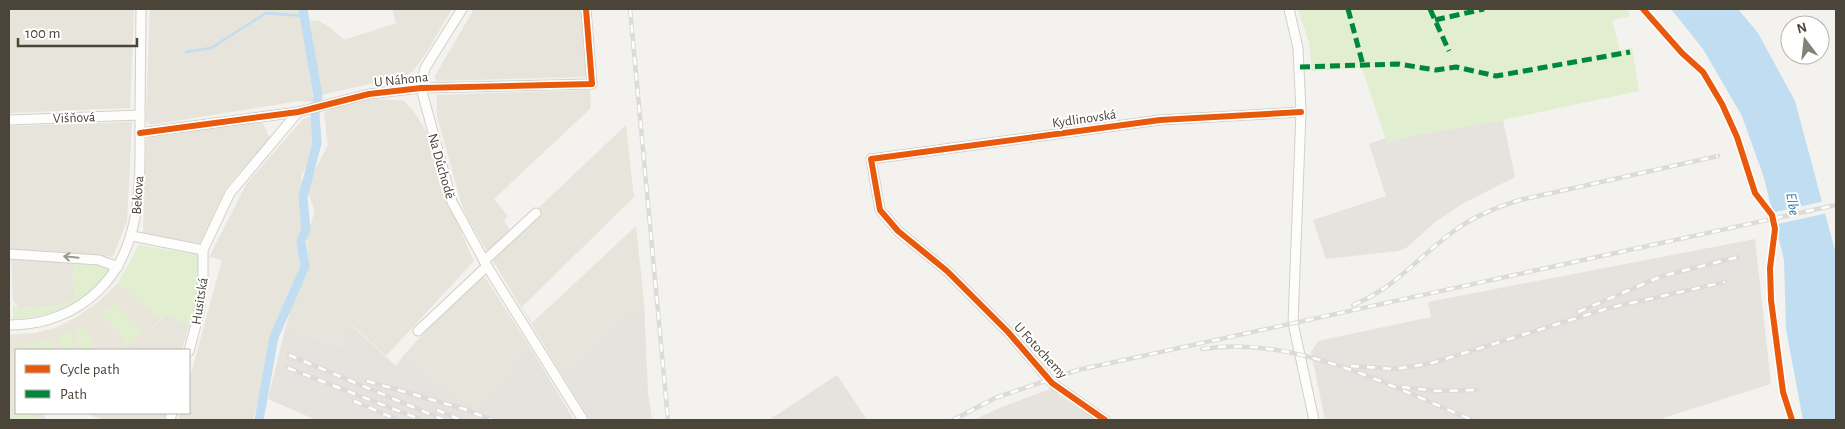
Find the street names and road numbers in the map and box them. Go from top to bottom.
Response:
street label: U Náhona [373,70,429,90]
street label: Kydlinovská [1051,107,1118,130]
street label: Višňová [53,110,96,126]
street label: Na Důchodě [425,132,457,201]
street label: Bekova [130,175,146,215]
street label: Husitská [189,276,211,326]
street label: U Fotochemy [1011,320,1070,381]

